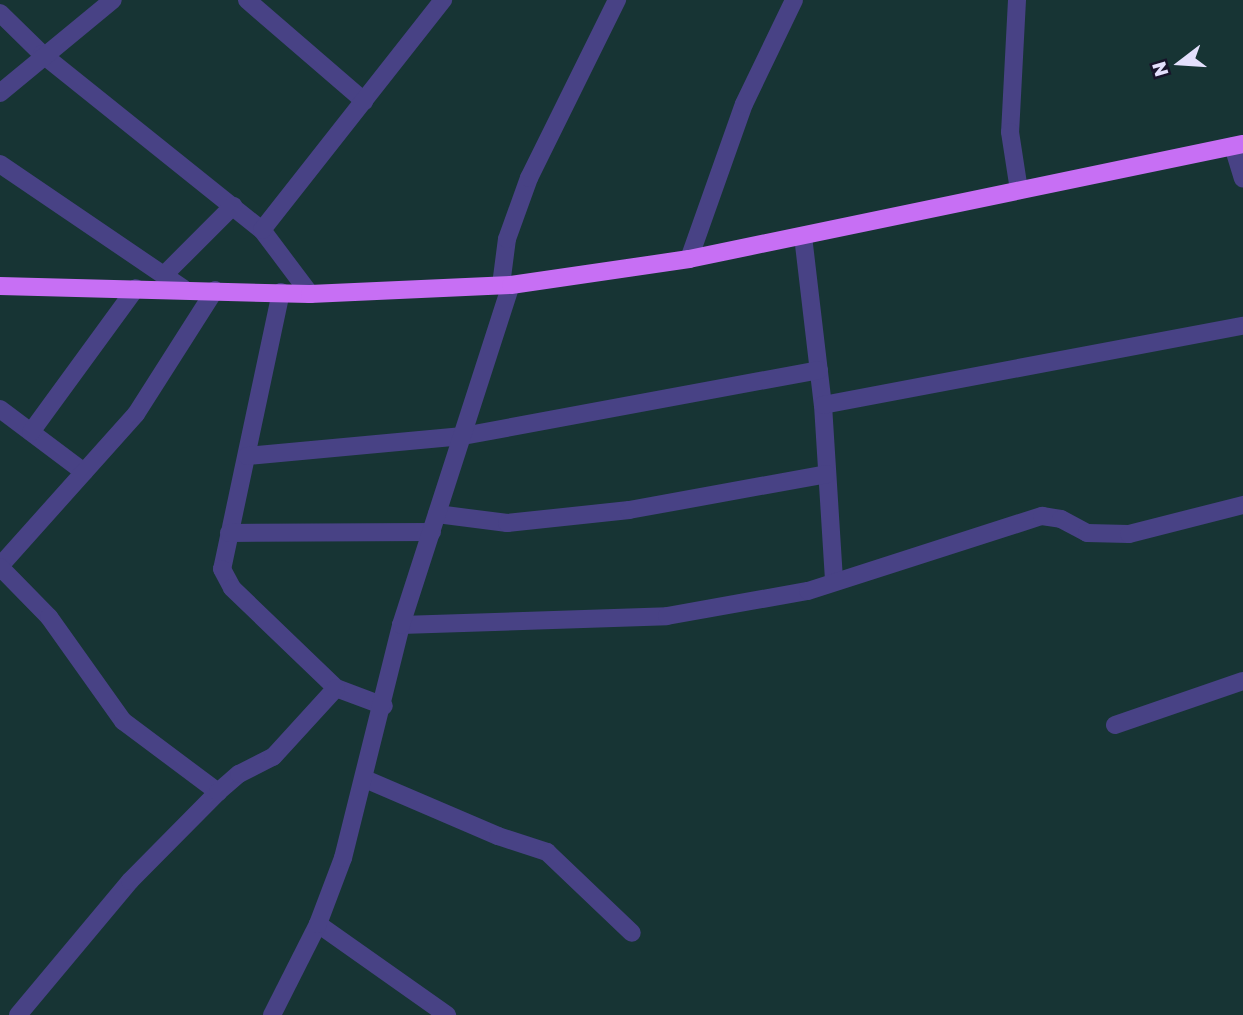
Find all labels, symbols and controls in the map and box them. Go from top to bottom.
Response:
north arrow [1145,28,1215,98]
text: N [1146,59,1173,80]

